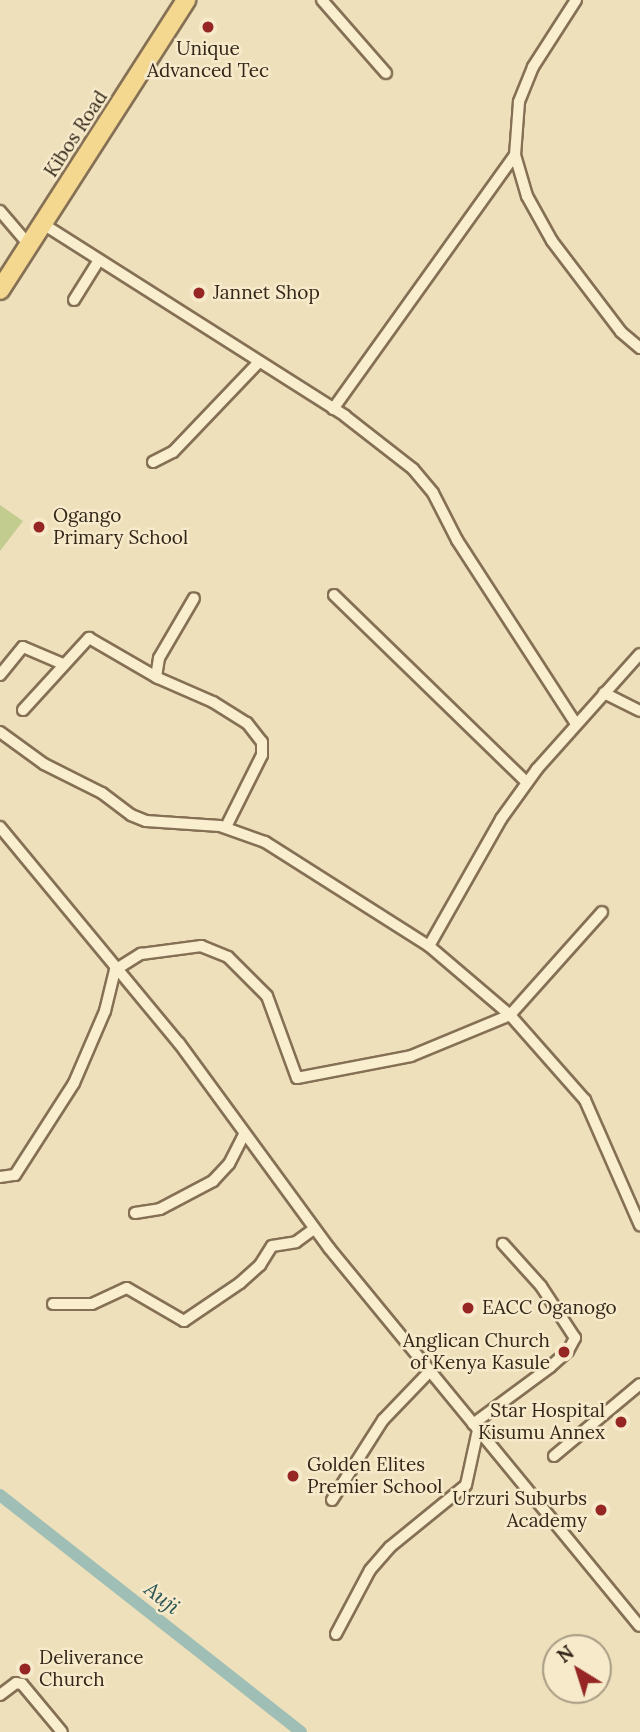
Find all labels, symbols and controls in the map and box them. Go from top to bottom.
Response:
marker: Unique Advanced Tec [200,19,216,35]
place label: Unique Advanced Tec [147,38,269,82]
street label: Kibos Road [40,87,112,181]
place label: Jannet Shop [213,282,320,304]
marker: Jannet Shop [191,285,207,301]
place label: Ogango Primary School [53,505,188,549]
marker: Ogango Primary School [31,519,47,535]
place label: EACC Oganogo [482,1297,617,1319]
marker: EACC Oganogo [460,1300,476,1316]
place label: Anglican Church of Kenya Kasule [403,1330,550,1374]
marker: Anglican Church of Kenya Kasule [556,1344,572,1360]
place label: Star Hospital Kisumu Annex [478,1400,605,1444]
marker: Star Hospital Kisumu Annex [611,1412,631,1432]
place label: Golden Elites Premier School [307,1454,442,1498]
marker: Golden Elites Premier School [285,1468,301,1484]
place label: Urzuri Suburbs Academy [452,1488,587,1532]
marker: Urzuri Suburbs Academy [593,1502,609,1518]
water label: Auji [139,1576,185,1620]
north arrow [542,1634,612,1704]
text: N [552,1640,578,1668]
place label: Deliverance Church [39,1647,143,1691]
marker: Deliverance Church [17,1661,33,1677]

